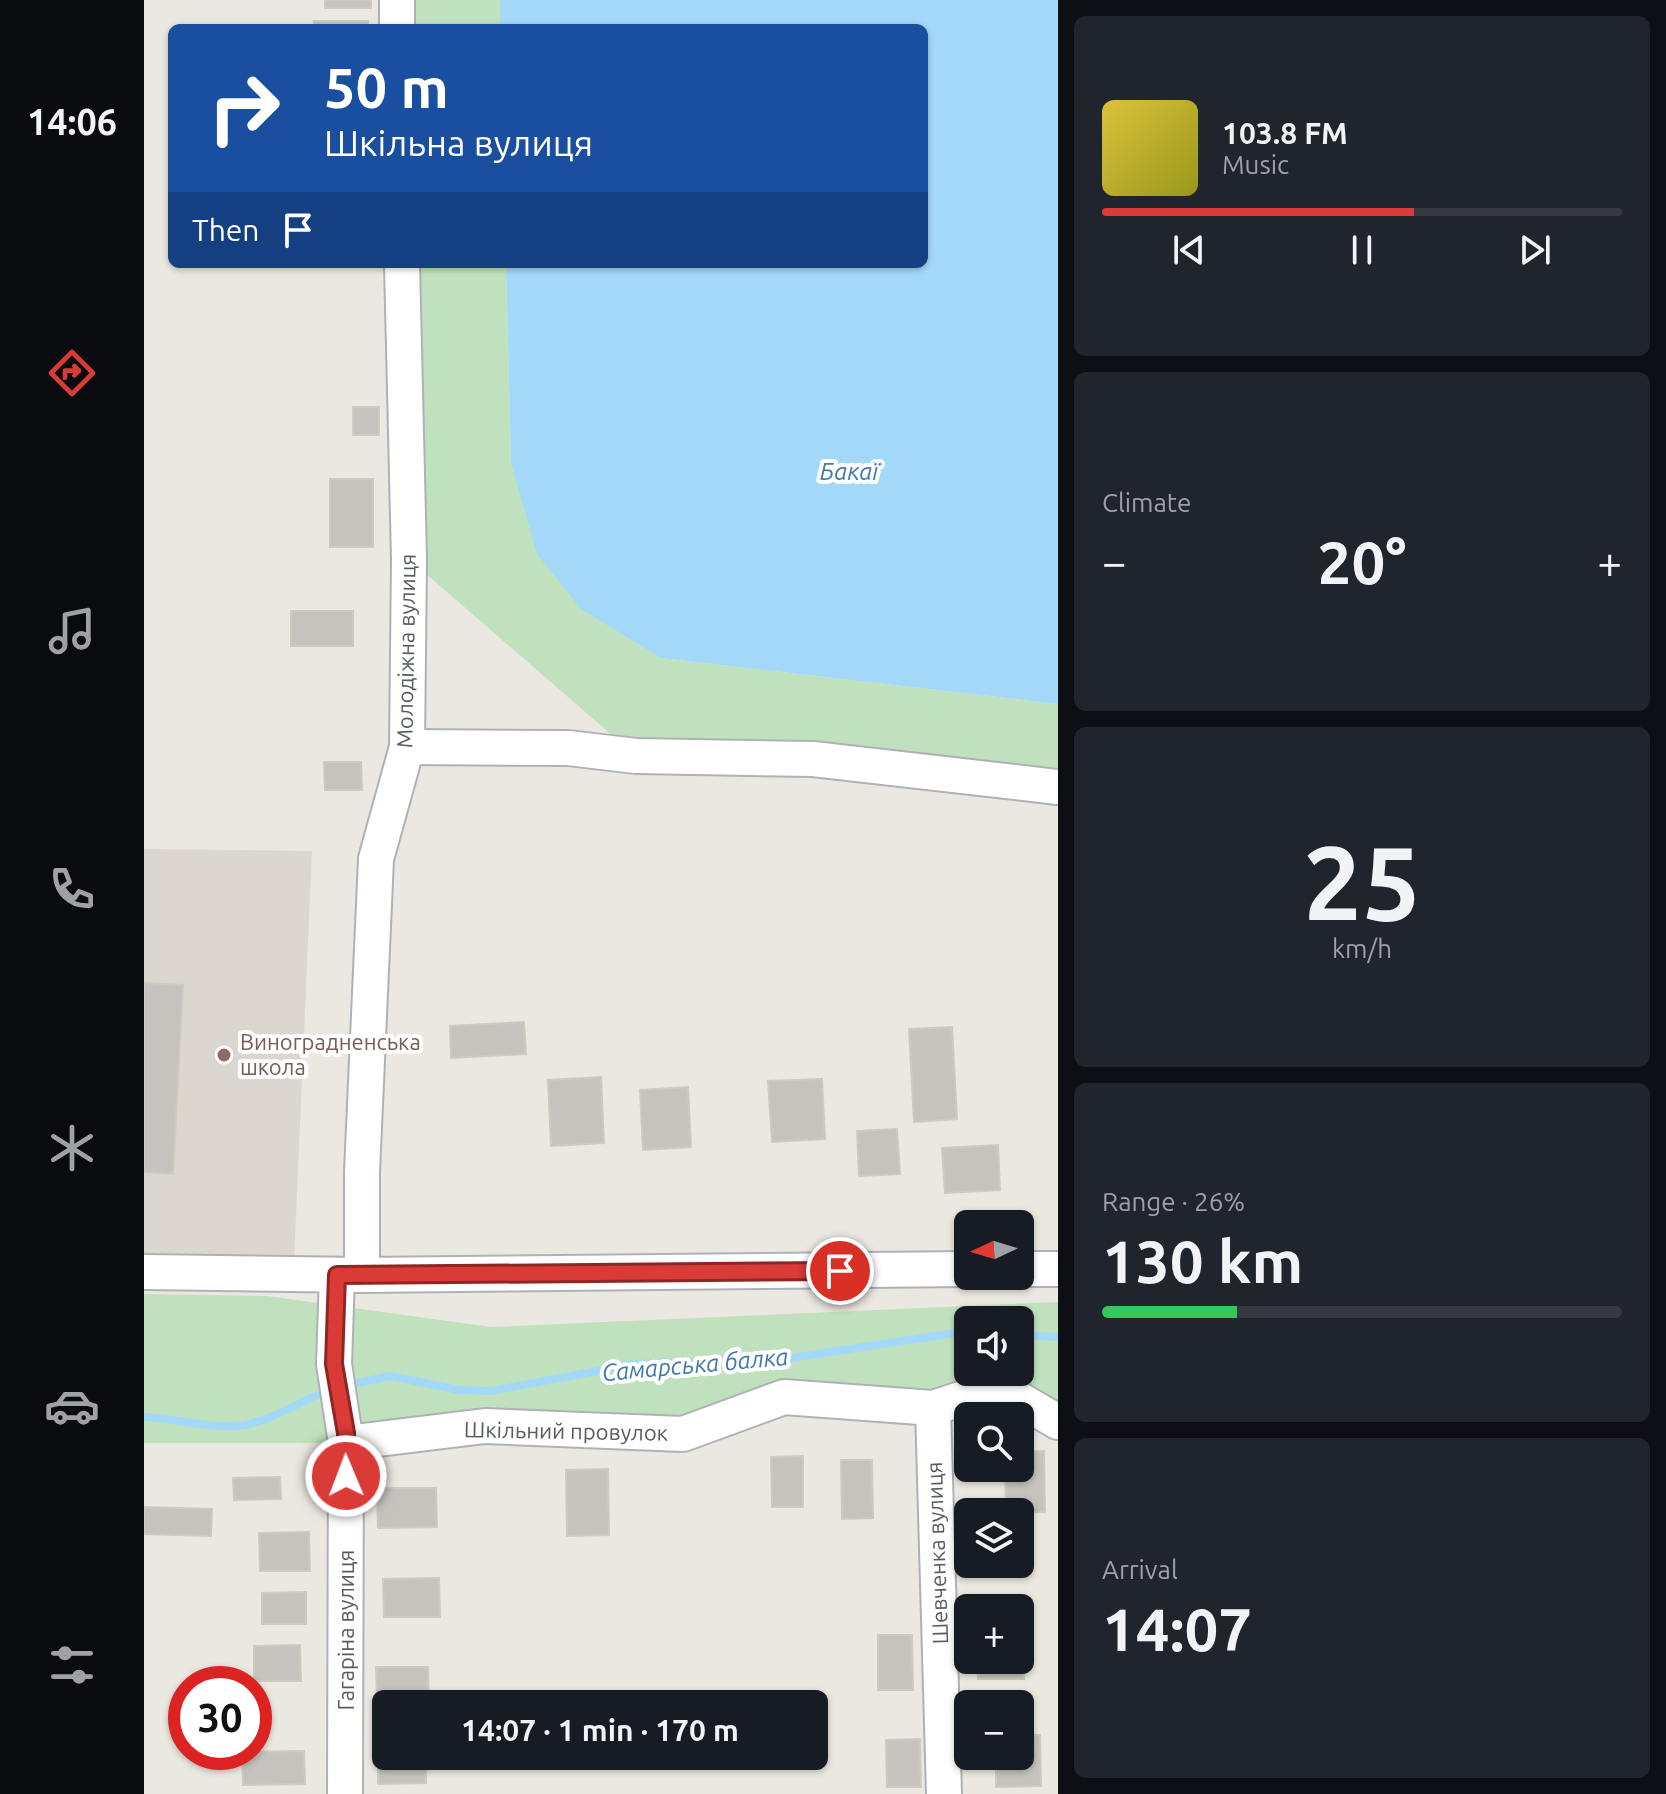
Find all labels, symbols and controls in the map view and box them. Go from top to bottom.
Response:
icon: right [192,56,296,160]
text: 50 m [324,56,449,119]
text: 14:06 [27,101,117,142]
text: 103.8 FM [1222,116,1348,150]
text: Шкільна вулиця [324,122,593,163]
text: Music [1222,150,1289,179]
icon: arrive [276,208,320,252]
text: Then [192,213,260,247]
icon: previous [1167,228,1211,272]
icon: pause [1340,228,1384,272]
icon: next [1513,228,1557,272]
icon: directions [44,345,100,401]
water label: Бакаї [820,458,881,485]
text: Climate [1102,488,1191,517]
text: 20° [1318,528,1406,595]
text: − [1102,537,1127,586]
text: + [1597,537,1622,586]
street label: Молодіжна вулиця [391,554,420,748]
icon: music [44,603,100,659]
text: 25 [1303,823,1421,940]
icon: phone [44,861,100,917]
text: km/h [1332,934,1392,963]
place label: Виноградненська школа [240,1029,421,1079]
marker: Виноградненська школа [215,1046,233,1064]
icon: climate [44,1120,100,1176]
text: Range · 26% [1102,1187,1245,1216]
north arrow [954,1210,1034,1290]
map controls [954,1210,1034,1770]
text: 130 km [1102,1227,1303,1294]
pin [806,1237,874,1305]
icon: arrive [818,1249,862,1293]
button: sound [954,1306,1034,1386]
water label: Самарська балка [600,1343,789,1386]
icon: car [44,1378,100,1434]
button: search [954,1402,1034,1482]
street label: Шкільний провулок [464,1416,668,1445]
position arrow [304,1434,388,1518]
street label: Шевченка вулиця [921,1461,952,1645]
button: layers [954,1498,1034,1578]
street label: Гагаріна вулиця [333,1550,358,1710]
text: Arrival [1102,1555,1178,1584]
button: + [954,1594,1034,1674]
text: 14:07 [1102,1595,1252,1662]
icon: filters [44,1637,100,1693]
speed limit sign: 30 [168,1666,272,1770]
button: − [954,1690,1034,1770]
text: 14:07 · 1 min · 170 m [461,1713,739,1747]

